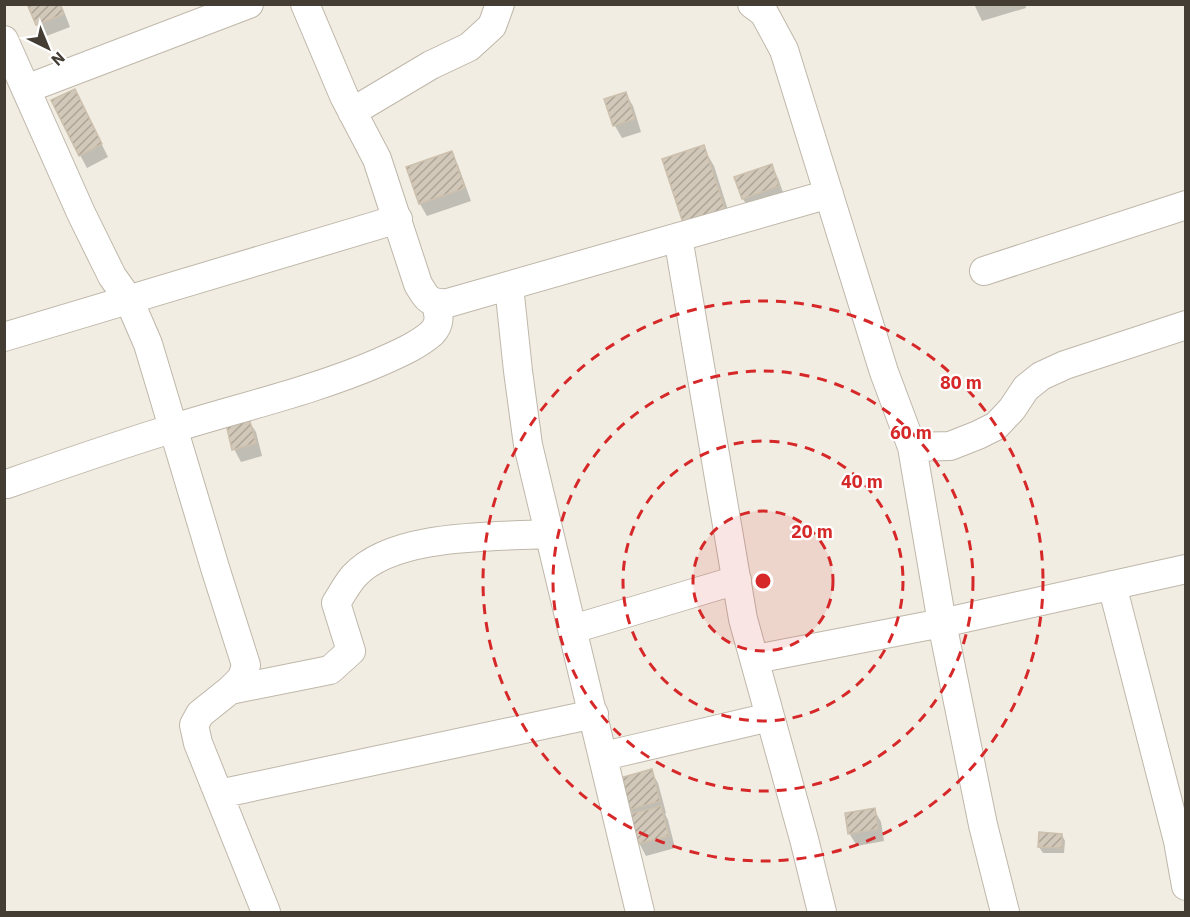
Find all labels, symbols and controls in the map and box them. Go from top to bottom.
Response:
north arrow [18,18,78,78]
text: N [47,48,69,70]
text: 80 m [940,371,982,394]
text: 60 m [890,421,932,444]
text: 40 m [841,470,883,493]
text: 20 m [791,520,833,543]
centre of rings [753,571,773,591]

